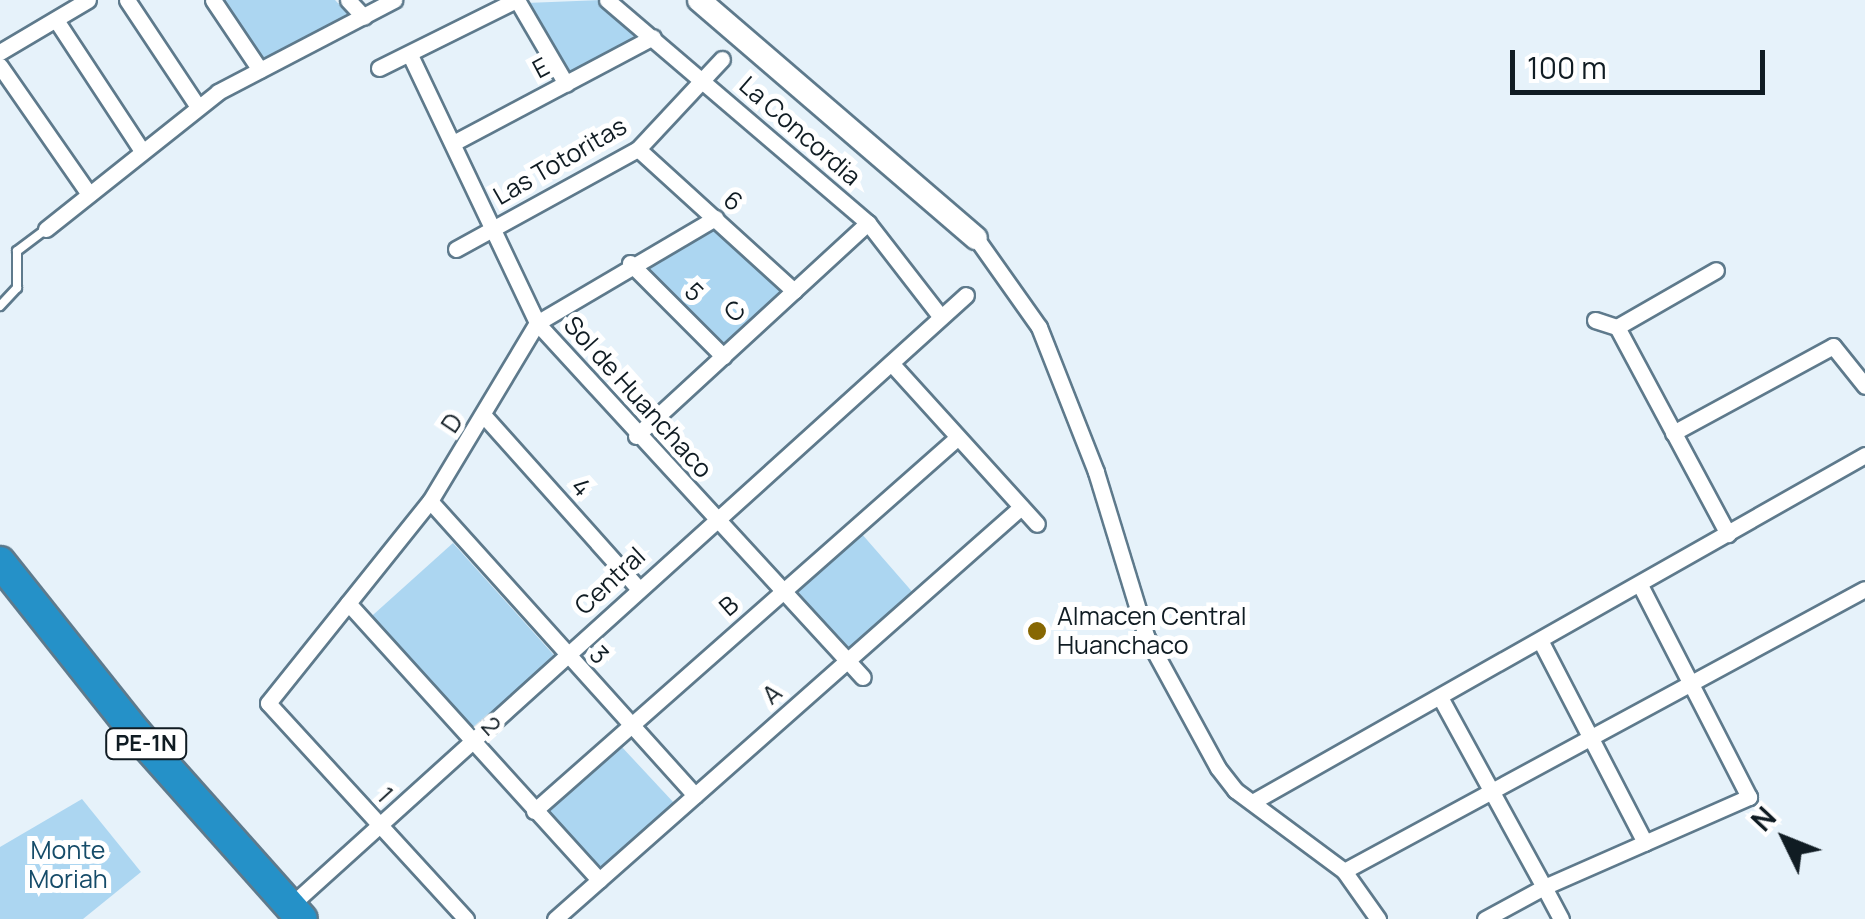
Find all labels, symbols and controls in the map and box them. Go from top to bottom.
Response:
scale bar [1515,30,1770,92]
text: 100 m [1527,47,1607,88]
street label: E [528,51,554,85]
street label: La Concordia [733,70,867,192]
street label: Las Totoritas [488,111,632,211]
street label: 6 [717,185,749,217]
street label: 5 [678,276,710,308]
street label: C [718,294,752,328]
street label: Sol de Huanchaco [558,310,718,484]
street label: D [435,408,469,438]
street label: 4 [565,471,597,503]
street label: Central [569,541,651,621]
street label: B [713,590,745,622]
place label: Almacen Central Huanchaco [1057,602,1247,661]
marker: Almacen Central Huanchaco [1026,620,1048,642]
street label: 3 [583,640,615,670]
street label: A [756,677,788,711]
street label: 2 [475,711,507,741]
road number: PE-1N [104,727,188,761]
street label: 1 [371,781,399,809]
north arrow [1735,789,1835,889]
text: N [1742,798,1784,839]
park label: Monte Moriah [28,836,108,895]

